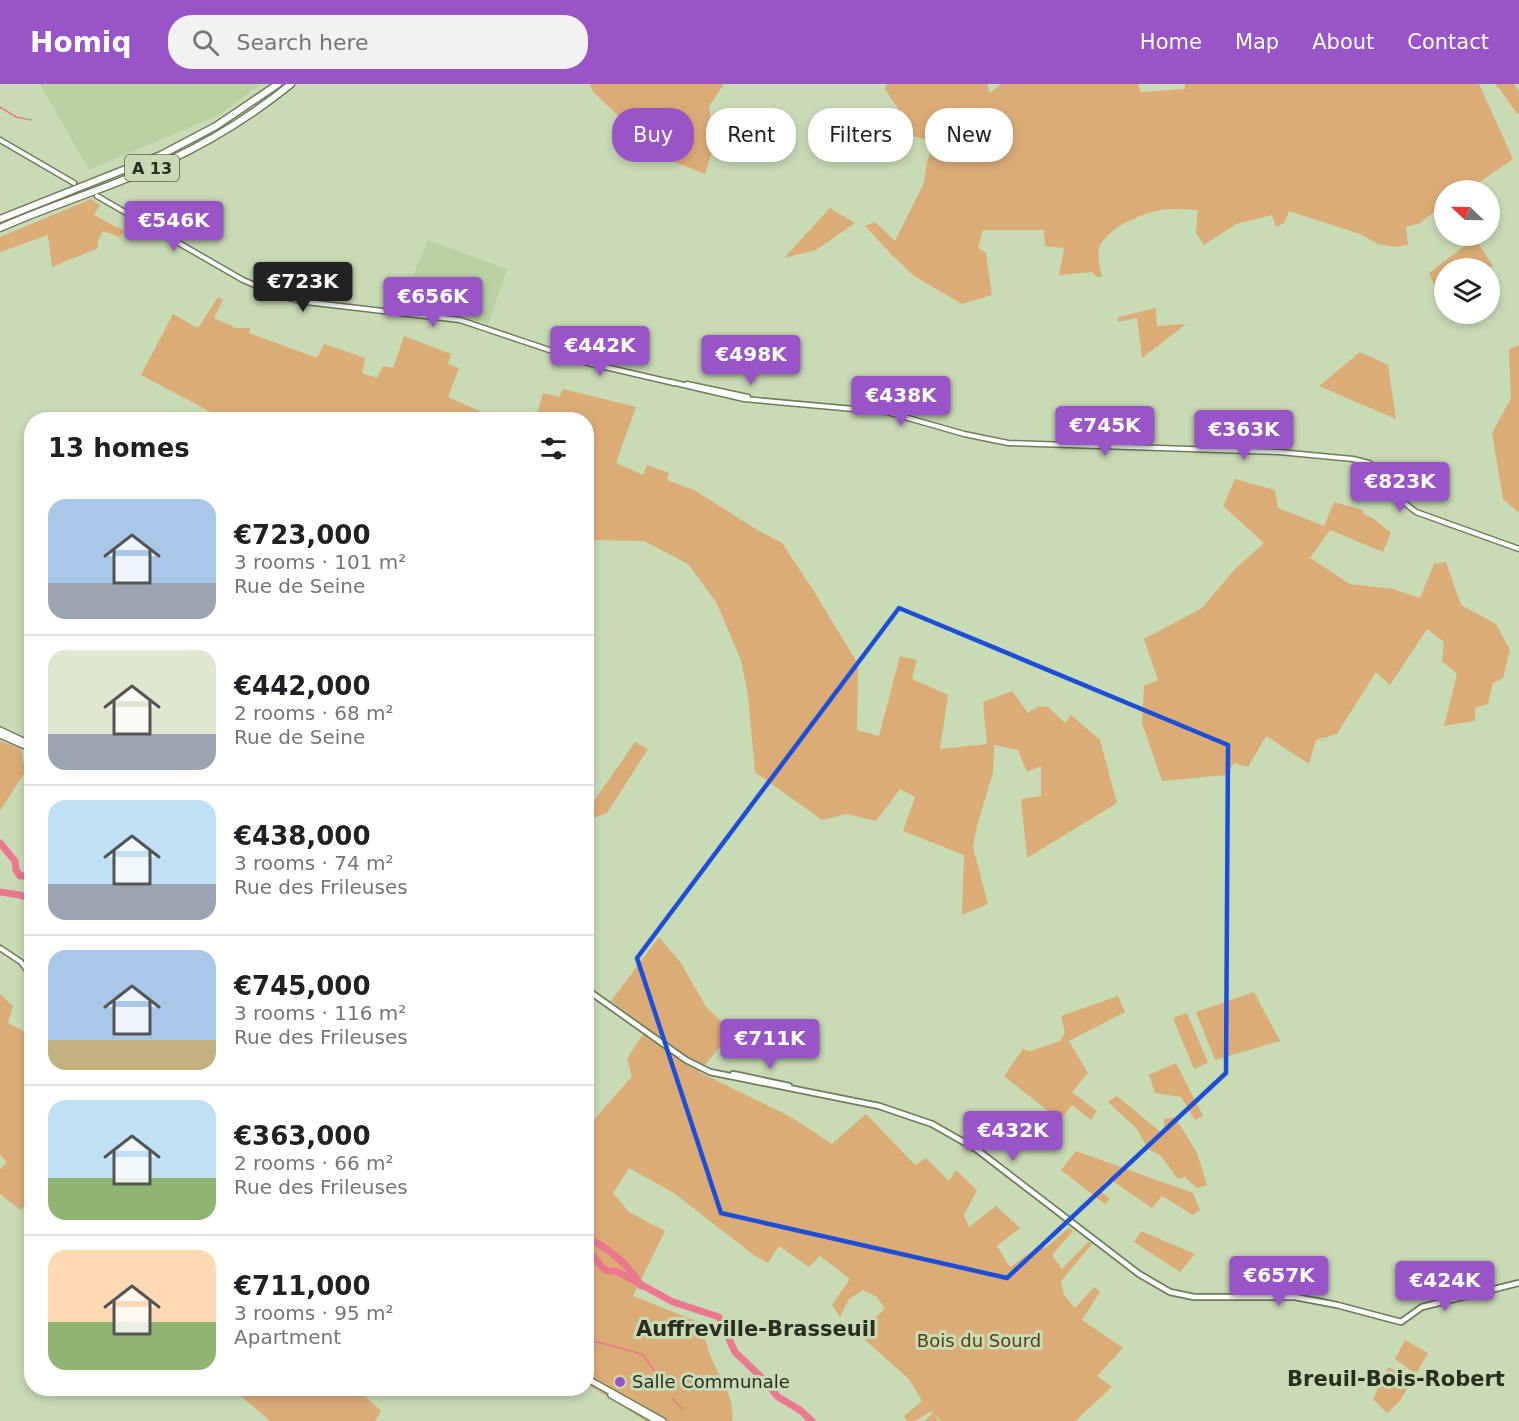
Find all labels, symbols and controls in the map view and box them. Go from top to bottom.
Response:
search box [168,15,588,69]
text: Homiq [30,26,132,59]
icon: search [189,26,222,59]
text: Search here [237,30,369,55]
text: Home [1140,30,1202,54]
text: Map [1235,30,1279,54]
text: About [1312,30,1374,54]
text: Contact [1407,30,1489,54]
chip: Buy [612,108,694,162]
chip: Rent [706,108,796,162]
chip: Filters [808,108,913,162]
chip: New [925,108,1013,162]
road number: A 13 [125,155,179,181]
north arrow [1434,180,1500,246]
map controls [1434,180,1500,324]
pin: €546K [132,201,216,252]
text: €546K [138,208,210,232]
button: layers [1434,258,1500,324]
pin: €723K [261,262,345,313]
text: €723K [267,269,339,293]
pin: €656K [391,277,475,328]
text: €656K [397,284,469,308]
pin: €442K [558,326,642,377]
text: €442K [564,333,636,357]
pin: €498K [709,335,793,386]
text: €498K [715,342,787,366]
pin: €438K [859,376,943,427]
text: €438K [865,383,937,407]
pin: €745K [1063,406,1147,457]
pin: €363K [1202,410,1286,461]
text: €745K [1069,413,1141,437]
text: €363K [1208,417,1280,441]
icon: filters [537,432,570,465]
text: 13 homes [48,433,190,463]
pin: €823K [1358,462,1442,513]
text: €823K [1364,469,1436,493]
text: €723,000 [234,520,371,550]
icon: home [96,523,168,595]
text: 3 rooms · 101 m² [234,550,406,574]
text: Rue de Seine [234,574,365,598]
text: €442,000 [234,671,371,701]
icon: home [96,674,168,746]
text: 2 rooms · 68 m² [234,701,394,725]
text: Rue de Seine [234,725,365,749]
text: €438,000 [234,821,371,851]
icon: home [96,824,168,896]
text: 3 rooms · 74 m² [234,851,394,875]
text: Rue des Frileuses [234,875,408,899]
text: €745,000 [234,971,371,1001]
icon: home [96,974,168,1046]
text: 3 rooms · 116 m² [234,1001,406,1025]
pin: €711K [728,1019,812,1070]
text: Rue des Frileuses [234,1025,408,1049]
text: €711K [734,1026,806,1050]
pin: €432K [971,1111,1055,1162]
text: €432K [977,1118,1049,1142]
text: €363,000 [234,1121,371,1151]
icon: home [96,1124,168,1196]
text: 2 rooms · 66 m² [234,1151,394,1175]
text: Rue des Frileuses [234,1175,408,1199]
pin: €657K [1237,1256,1321,1307]
pin: €424K [1403,1261,1487,1312]
text: €657K [1243,1263,1315,1287]
text: €424K [1409,1268,1481,1292]
text: €711,000 [234,1271,371,1301]
icon: home [96,1274,168,1346]
text: 3 rooms · 95 m² [234,1301,394,1325]
district label: Auffreville-Brasseuil [636,1317,876,1341]
text: Apartment [234,1325,341,1349]
park label: Bois du Sourd [917,1330,1041,1351]
district label: Breuil-Bois-Robert [1287,1367,1505,1391]
place label: Salle Communale [632,1371,790,1392]
marker: Salle Communale [613,1375,627,1389]

